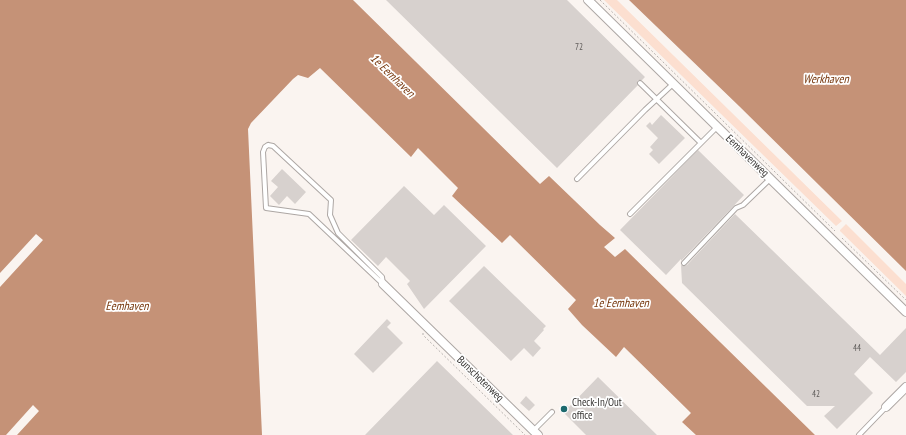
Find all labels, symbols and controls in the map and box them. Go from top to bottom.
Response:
house number: 72 [575,42,583,52]
water label: 1e Eemhaven [367,51,417,101]
water label: Werkhaven [803,73,849,87]
street label: Eemhavenweg [723,132,771,180]
water label: 1e Eemhaven [593,297,649,311]
water label: Eemhaven [106,300,148,314]
house number: 44 [853,343,861,353]
street label: Bunschotenweg [454,353,506,405]
house number: 42 [812,389,820,399]
place label: Check-In/Out office [572,396,622,422]
marker: Check-In/Out office [559,404,569,414]

